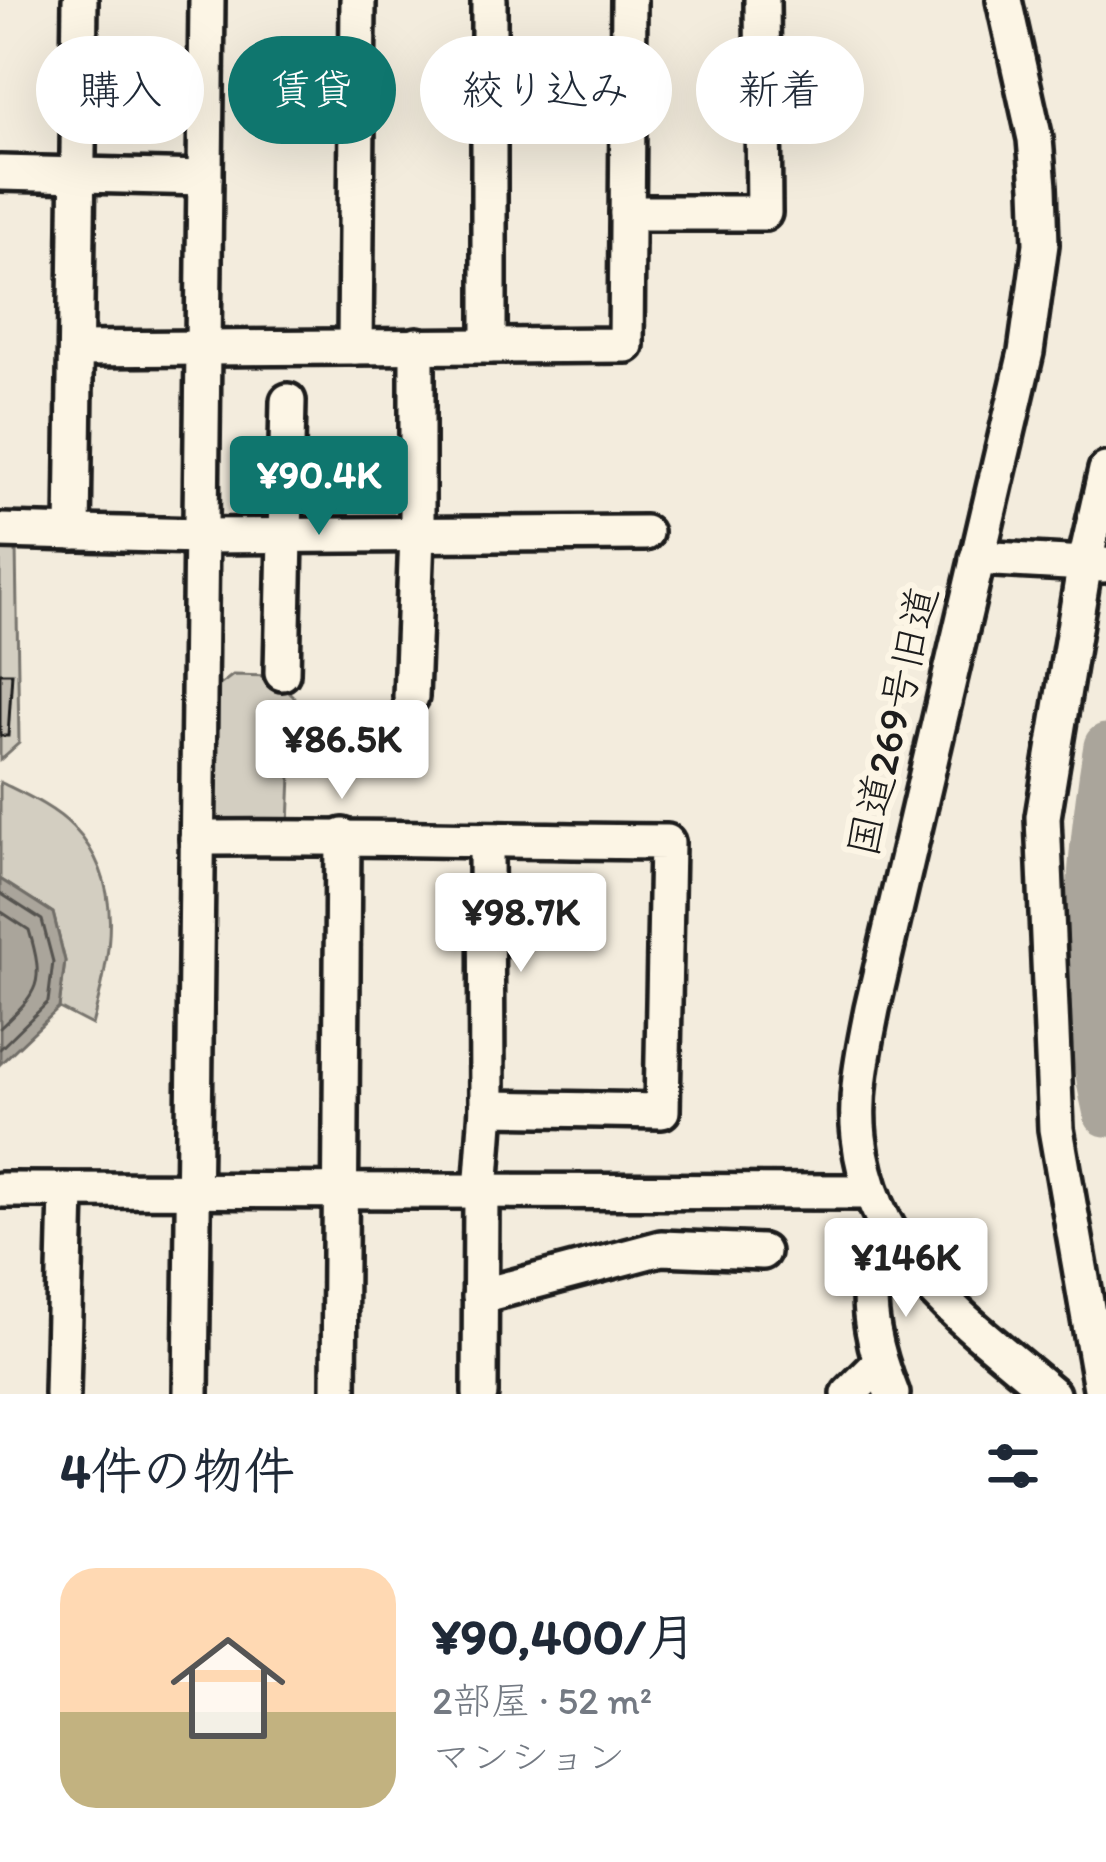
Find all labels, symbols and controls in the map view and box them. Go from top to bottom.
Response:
chip: 購入 [36,36,204,144]
chip: 賃貸 [228,36,396,144]
chip: 絞り込み [420,36,672,144]
chip: 新着 [696,36,864,144]
pin: ¥90.4K [221,436,417,538]
text: ¥90.4K [257,451,381,498]
street label: 国道269号旧道 [837,581,948,861]
pin: ¥86.5K [244,700,440,802]
text: ¥86.5K [283,715,401,762]
pin: ¥98.7K [423,873,619,975]
text: ¥98.7K [462,888,580,935]
pin: ¥146K [822,1218,990,1320]
text: ¥146K [852,1233,960,1280]
icon: filters [980,1433,1046,1499]
text: 4件の物件 [60,1440,295,1501]
text: ¥90,400/月 [432,1606,697,1667]
icon: home [156,1616,300,1760]
text: 2部屋 · 52 m² [432,1677,652,1724]
text: マンション [432,1733,625,1780]

